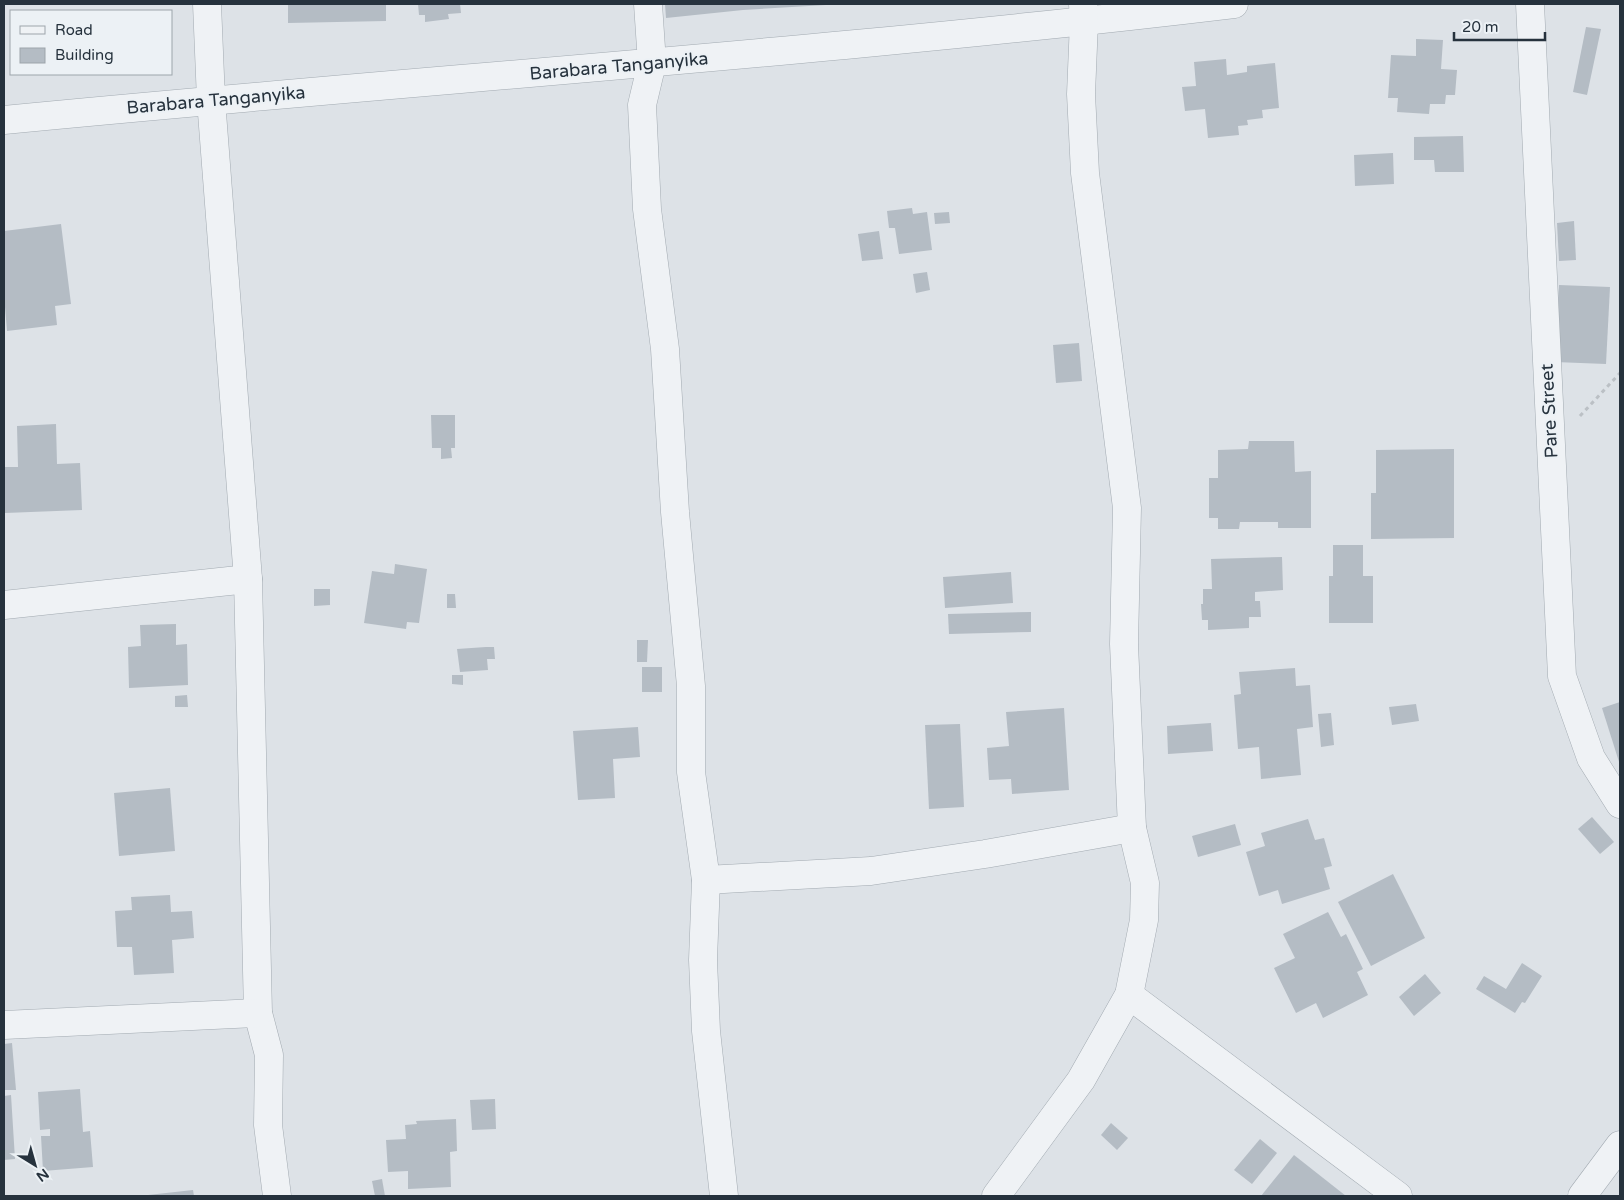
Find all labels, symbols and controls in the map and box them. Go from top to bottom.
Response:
legend [10,10,172,75]
scale bar [1454,10,1545,42]
text: 20 m [1462,18,1499,36]
text: Road [55,21,93,39]
text: Building [55,46,114,64]
street label: Barabara Tanganyika [529,47,709,85]
street label: Barabara Tanganyika [126,81,306,119]
street label: Pare Street [1536,363,1562,459]
north arrow [10,1140,60,1190]
text: N [33,1165,52,1185]

